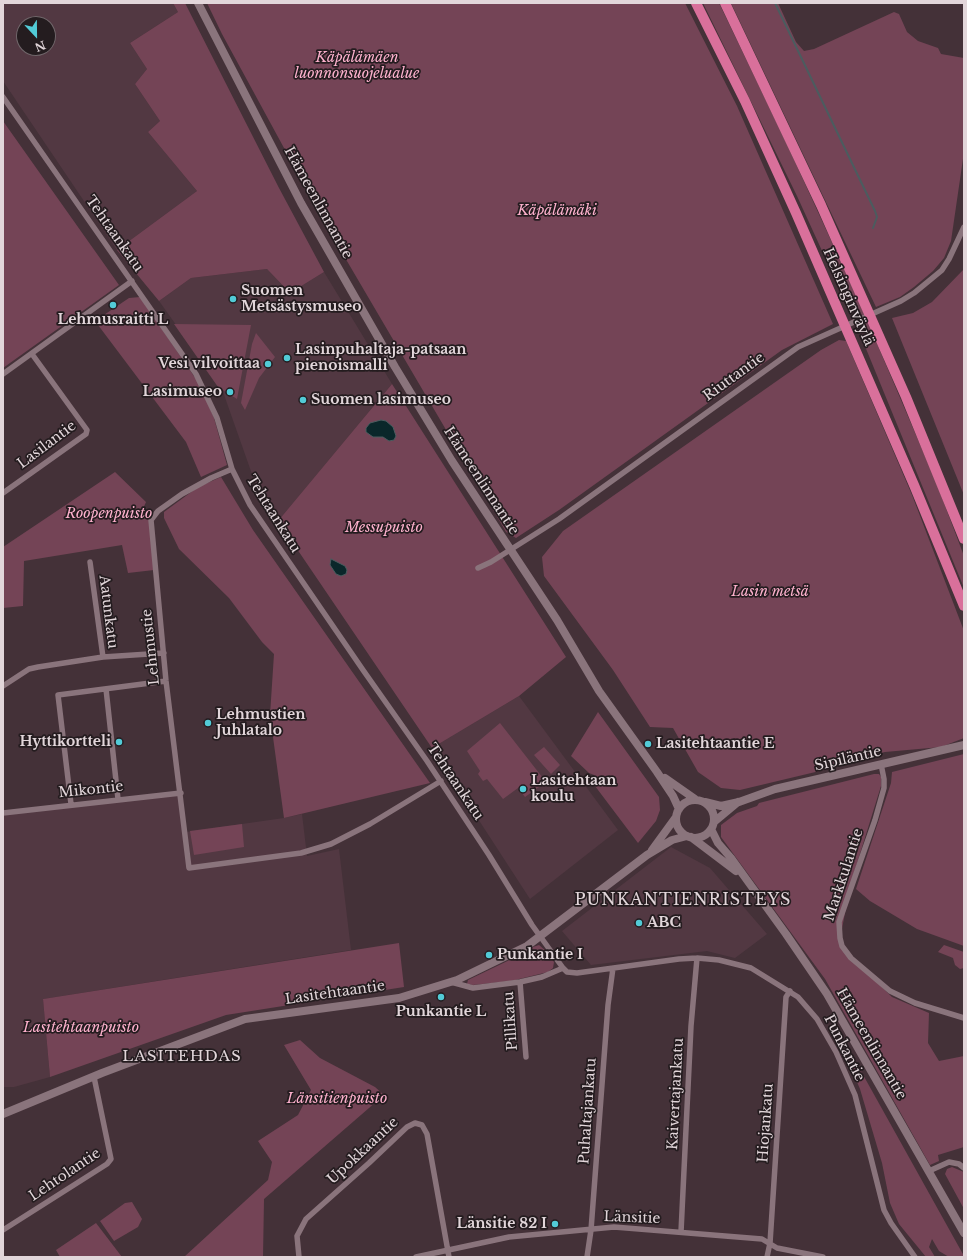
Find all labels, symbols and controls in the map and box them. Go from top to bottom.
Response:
north arrow [16,16,56,56]
text: N [33,38,48,55]
park label: Käpälämäen luonnonsuojelualue [295,50,419,82]
street label: Hämeenlinnantie [280,144,356,262]
street label: Tehtaankatu [82,193,146,275]
park label: Käpälämäki [517,203,597,219]
street label: Helsinginväylä [819,245,877,349]
place label: Suomen Metsästysmuseo [241,283,361,316]
marker: Suomen Metsästysmuseo [228,294,238,304]
marker: Lehmusraitti L [108,300,118,310]
place label: Lehmusraitti L [58,312,168,328]
place label: Lasinpuhaltaja-patsaan pienoismalli [295,342,466,374]
street label: Riuttantie [700,349,768,405]
marker: Lasinpuhaltaja-patsaan pienoismalli [282,353,292,363]
place label: Vesi vilvoittaa [158,356,260,372]
marker: Vesi vilvoittaa [263,359,273,369]
place label: Lasimuseo [142,384,222,400]
marker: Lasimuseo [225,387,235,397]
place label: Suomen lasimuseo [311,392,451,408]
marker: Suomen lasimuseo [298,395,308,405]
street label: Lasilantie [14,417,80,473]
street label: Hämeenlinnantie [440,424,522,538]
street label: Tehtaankatu [242,472,304,556]
park label: Roopenpuisto [66,506,152,522]
park label: Messupuisto [345,520,423,536]
street label: Aatunkatu [95,574,121,650]
park label: Lasin metsä [731,584,809,600]
street label: Lehmustie [139,608,163,686]
place label: Lehmustien Juhlatalo [216,707,305,740]
marker: Lehmustien Juhlatalo [203,718,213,728]
place label: Hyttikortteli [19,734,111,750]
place label: Lasitehtaantie E [656,736,774,752]
marker: Hyttikortteli [114,737,124,747]
marker: Lasitehtaantie E [643,739,653,749]
street label: Tehtaankatu [423,740,487,824]
street label: Sipiläntie [813,743,883,775]
place label: Lasitehtaan koulu [531,773,616,806]
street label: Mikontie [58,778,124,802]
marker: Lasitehtaan koulu [518,784,528,794]
street label: Markkulantie [821,827,867,923]
district label: PUNKANTIENRISTEYS [575,890,791,910]
place label: ABC [647,915,681,931]
marker: ABC [634,918,644,928]
place label: Punkantie I [497,947,583,963]
marker: Punkantie I [484,950,494,960]
street label: Lasitehtaantie [284,978,386,1008]
street label: Hämeenlinnantie [832,985,910,1103]
street label: Pillikatu [501,991,521,1051]
marker: Punkantie L [436,992,446,1002]
place label: Punkantie L [396,1004,486,1020]
street label: Punkantie [820,1012,868,1084]
park label: Lasitehtaanpuisto [23,1020,139,1036]
street label: Kaivertajankatu [665,1038,687,1150]
district label: LASITEHDAS [122,1048,242,1066]
street label: Puhaltajankatu [576,1057,600,1165]
street label: Hiojankatu [755,1083,777,1163]
park label: Länsitienpuisto [287,1091,387,1107]
street label: Upokkaantie [324,1114,402,1188]
street label: Lehtolantie [26,1145,104,1205]
street label: Länsitie [603,1209,661,1227]
place label: Länsitie 82 I [457,1216,547,1232]
marker: Länsitie 82 I [550,1219,560,1229]

